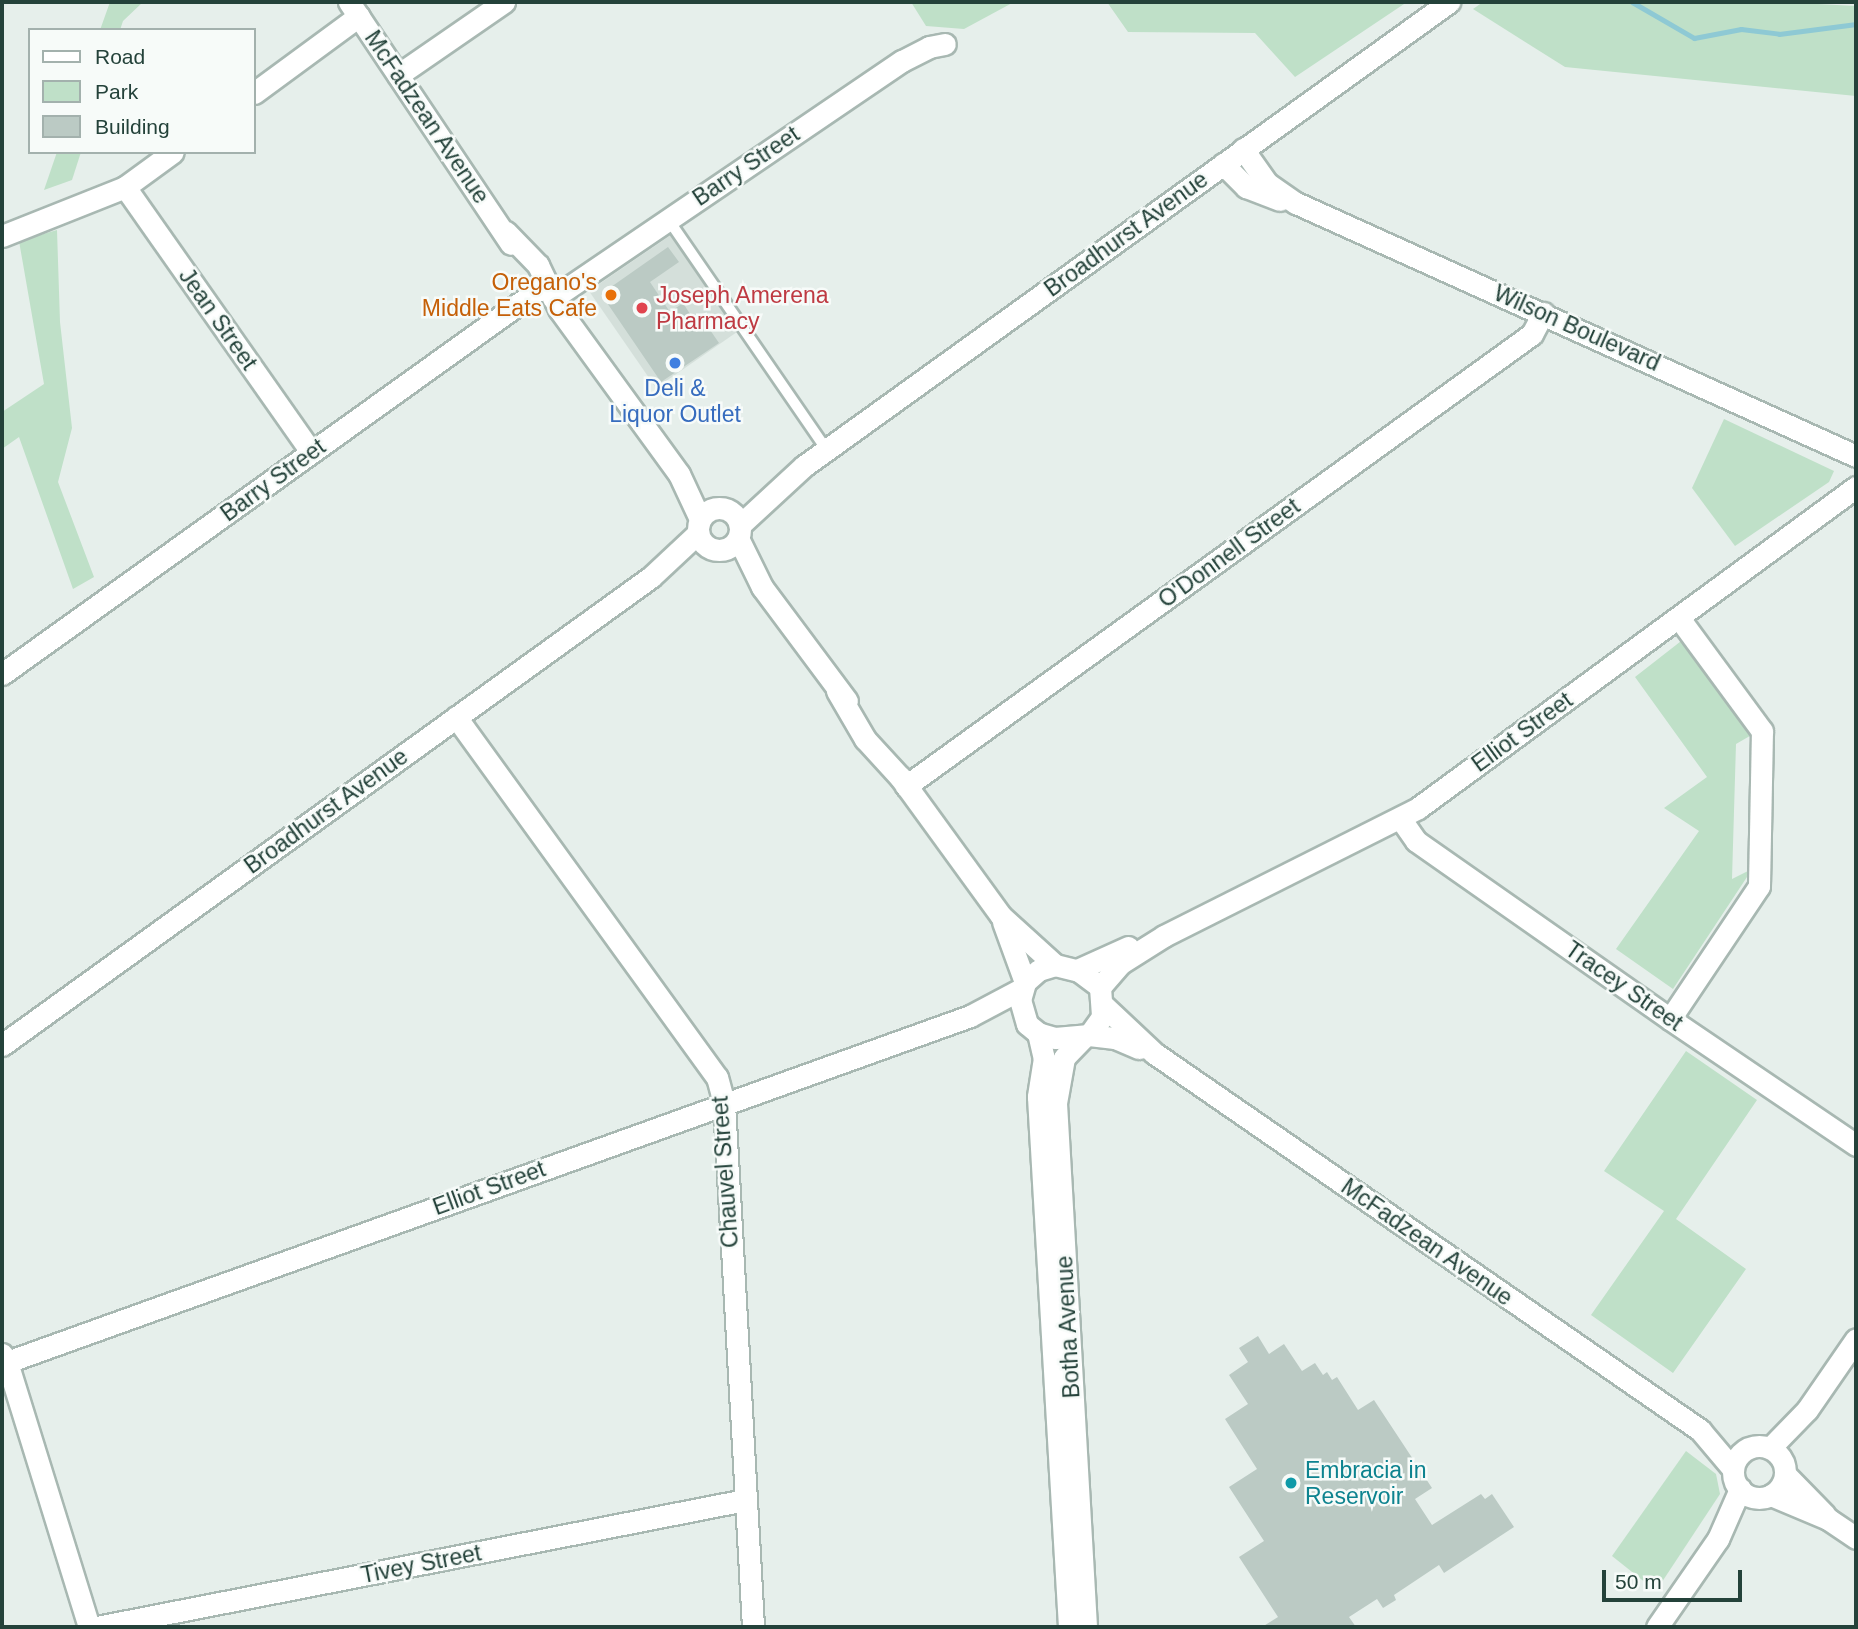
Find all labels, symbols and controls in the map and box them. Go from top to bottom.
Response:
street label: McFadzean Avenue [358,25,496,209]
legend [28,28,256,154]
text: Road [95,45,145,68]
text: Park [95,80,138,103]
text: Building [95,115,170,138]
street label: Barry Street [687,120,805,212]
street label: Broadhurst Avenue [1038,165,1214,303]
street label: Jean Street [173,263,263,375]
place label: Oregano's Middle Eats Cafe [422,268,597,322]
street label: Wilson Boulevard [1490,279,1664,377]
place label: Joseph Amerena Pharmacy [656,281,830,335]
marker: Oregano's Middle Eats Cafe [603,287,619,303]
marker: Joseph Amerena Pharmacy [634,300,650,316]
marker: Deli & Liquor Outlet [667,355,683,371]
place label: Deli & Liquor Outlet [609,374,741,428]
street label: Barry Street [215,433,331,527]
street label: O'Donnell Street [1153,492,1305,614]
street label: Elliot Street [1466,686,1578,778]
street label: Broadhurst Avenue [238,742,414,880]
street label: Tracey Street [1560,935,1688,1037]
street label: Chauvel Street [706,1095,744,1249]
street label: Elliot Street [429,1155,549,1221]
street label: McFadzean Avenue [1335,1172,1519,1312]
street label: Botha Avenue [1050,1254,1086,1400]
place label: Embracia in Reservoir [1305,1456,1426,1510]
marker: Embracia in Reservoir [1283,1475,1299,1491]
street label: Tivey Street [359,1539,483,1589]
scale bar [1606,1556,1746,1600]
text: 50 m [1615,1570,1662,1593]

